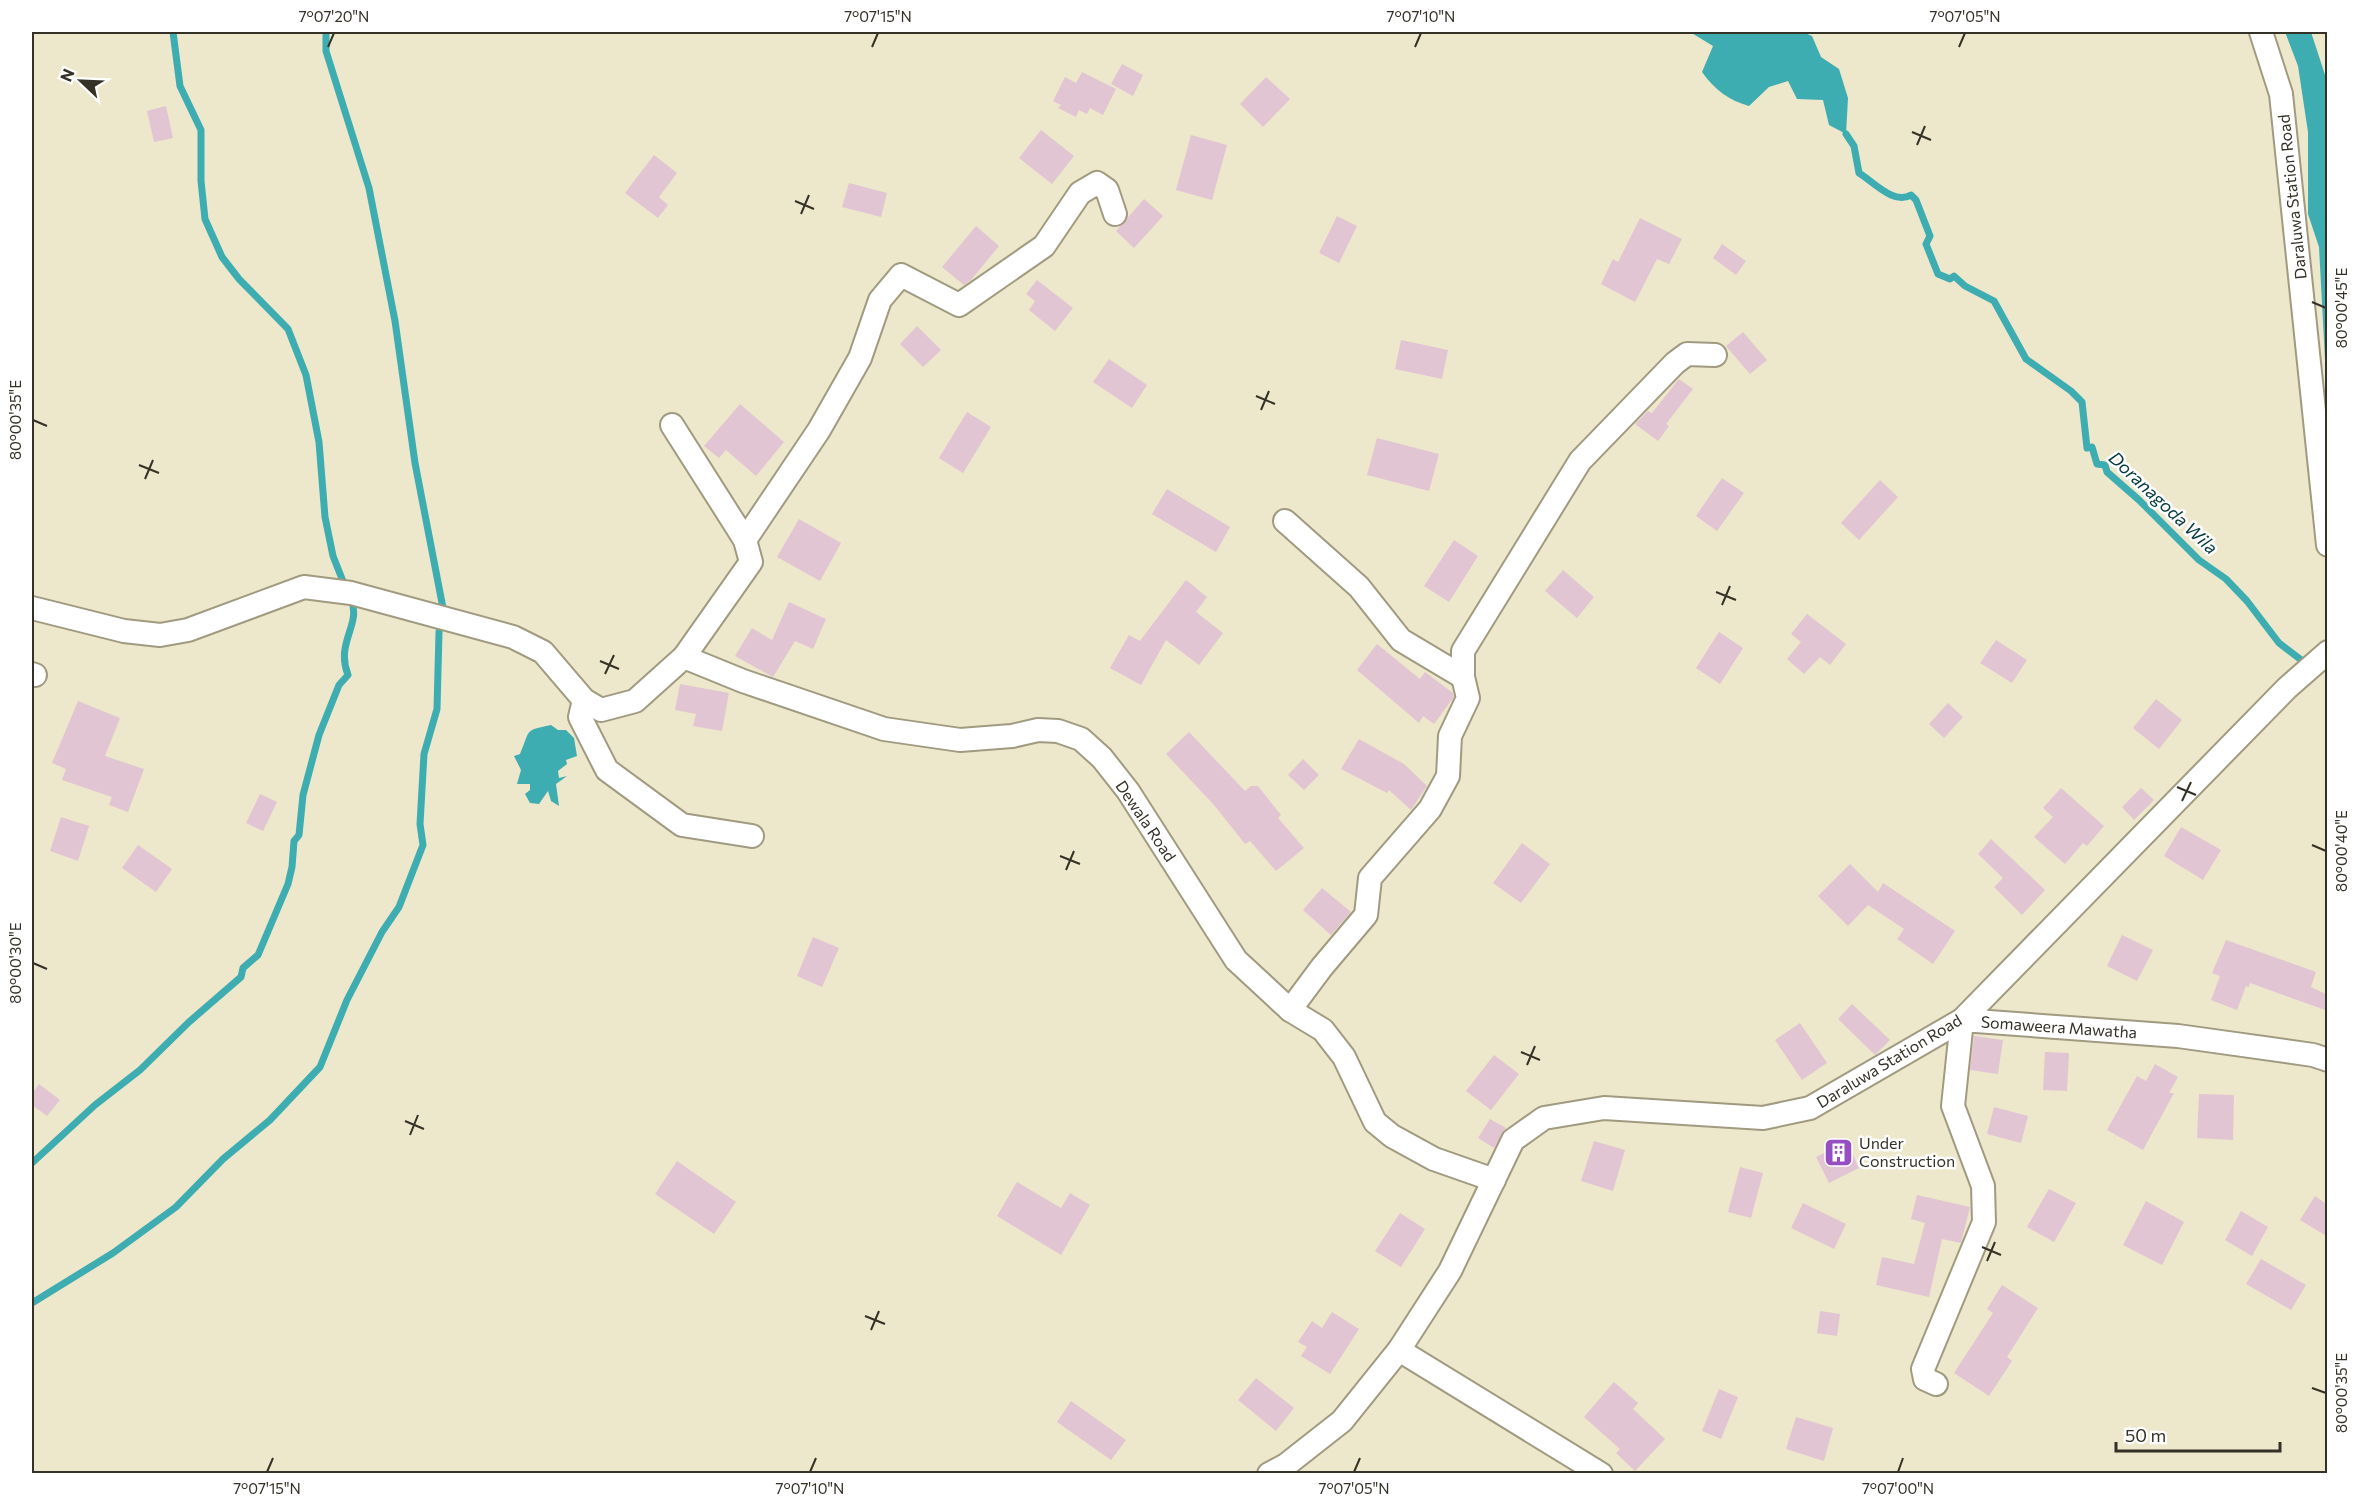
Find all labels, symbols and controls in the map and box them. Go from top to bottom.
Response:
text: 7°07'20"N [299,7,369,25]
text: 7°07'15"N [844,7,912,25]
text: 7°07'10"N [1387,7,1455,25]
text: 7°07'05"N [1929,7,2001,25]
north arrow [51,51,111,111]
text: N [56,66,78,84]
street label: Daraluwa Station Road [2273,114,2310,280]
text: 80°00'45"E [2332,268,2350,348]
text: 80°00'35"E [6,380,24,460]
water label: Doranagoda Wila [2105,446,2223,558]
street label: Dewala Road [1112,776,1181,865]
text: 80°00'40"E [2332,810,2350,892]
text: 80°00'30"E [6,922,24,1004]
street label: Daraluwa Station Road [1813,1010,1965,1111]
street label: Somaweera Mawatha [1980,1012,2138,1041]
place label: Under Construction [1859,1133,1955,1170]
building icon: Under Construction [1822,1136,1854,1168]
text: 80°00'35"E [2332,1353,2350,1433]
scale bar [2116,1415,2280,1453]
text: 50 m [2125,1424,2166,1446]
text: 7°07'15"N [233,1479,301,1497]
text: 7°07'10"N [776,1479,844,1497]
text: 7°07'05"N [1318,1479,1390,1497]
text: 7°07'00"N [1862,1479,1934,1497]

